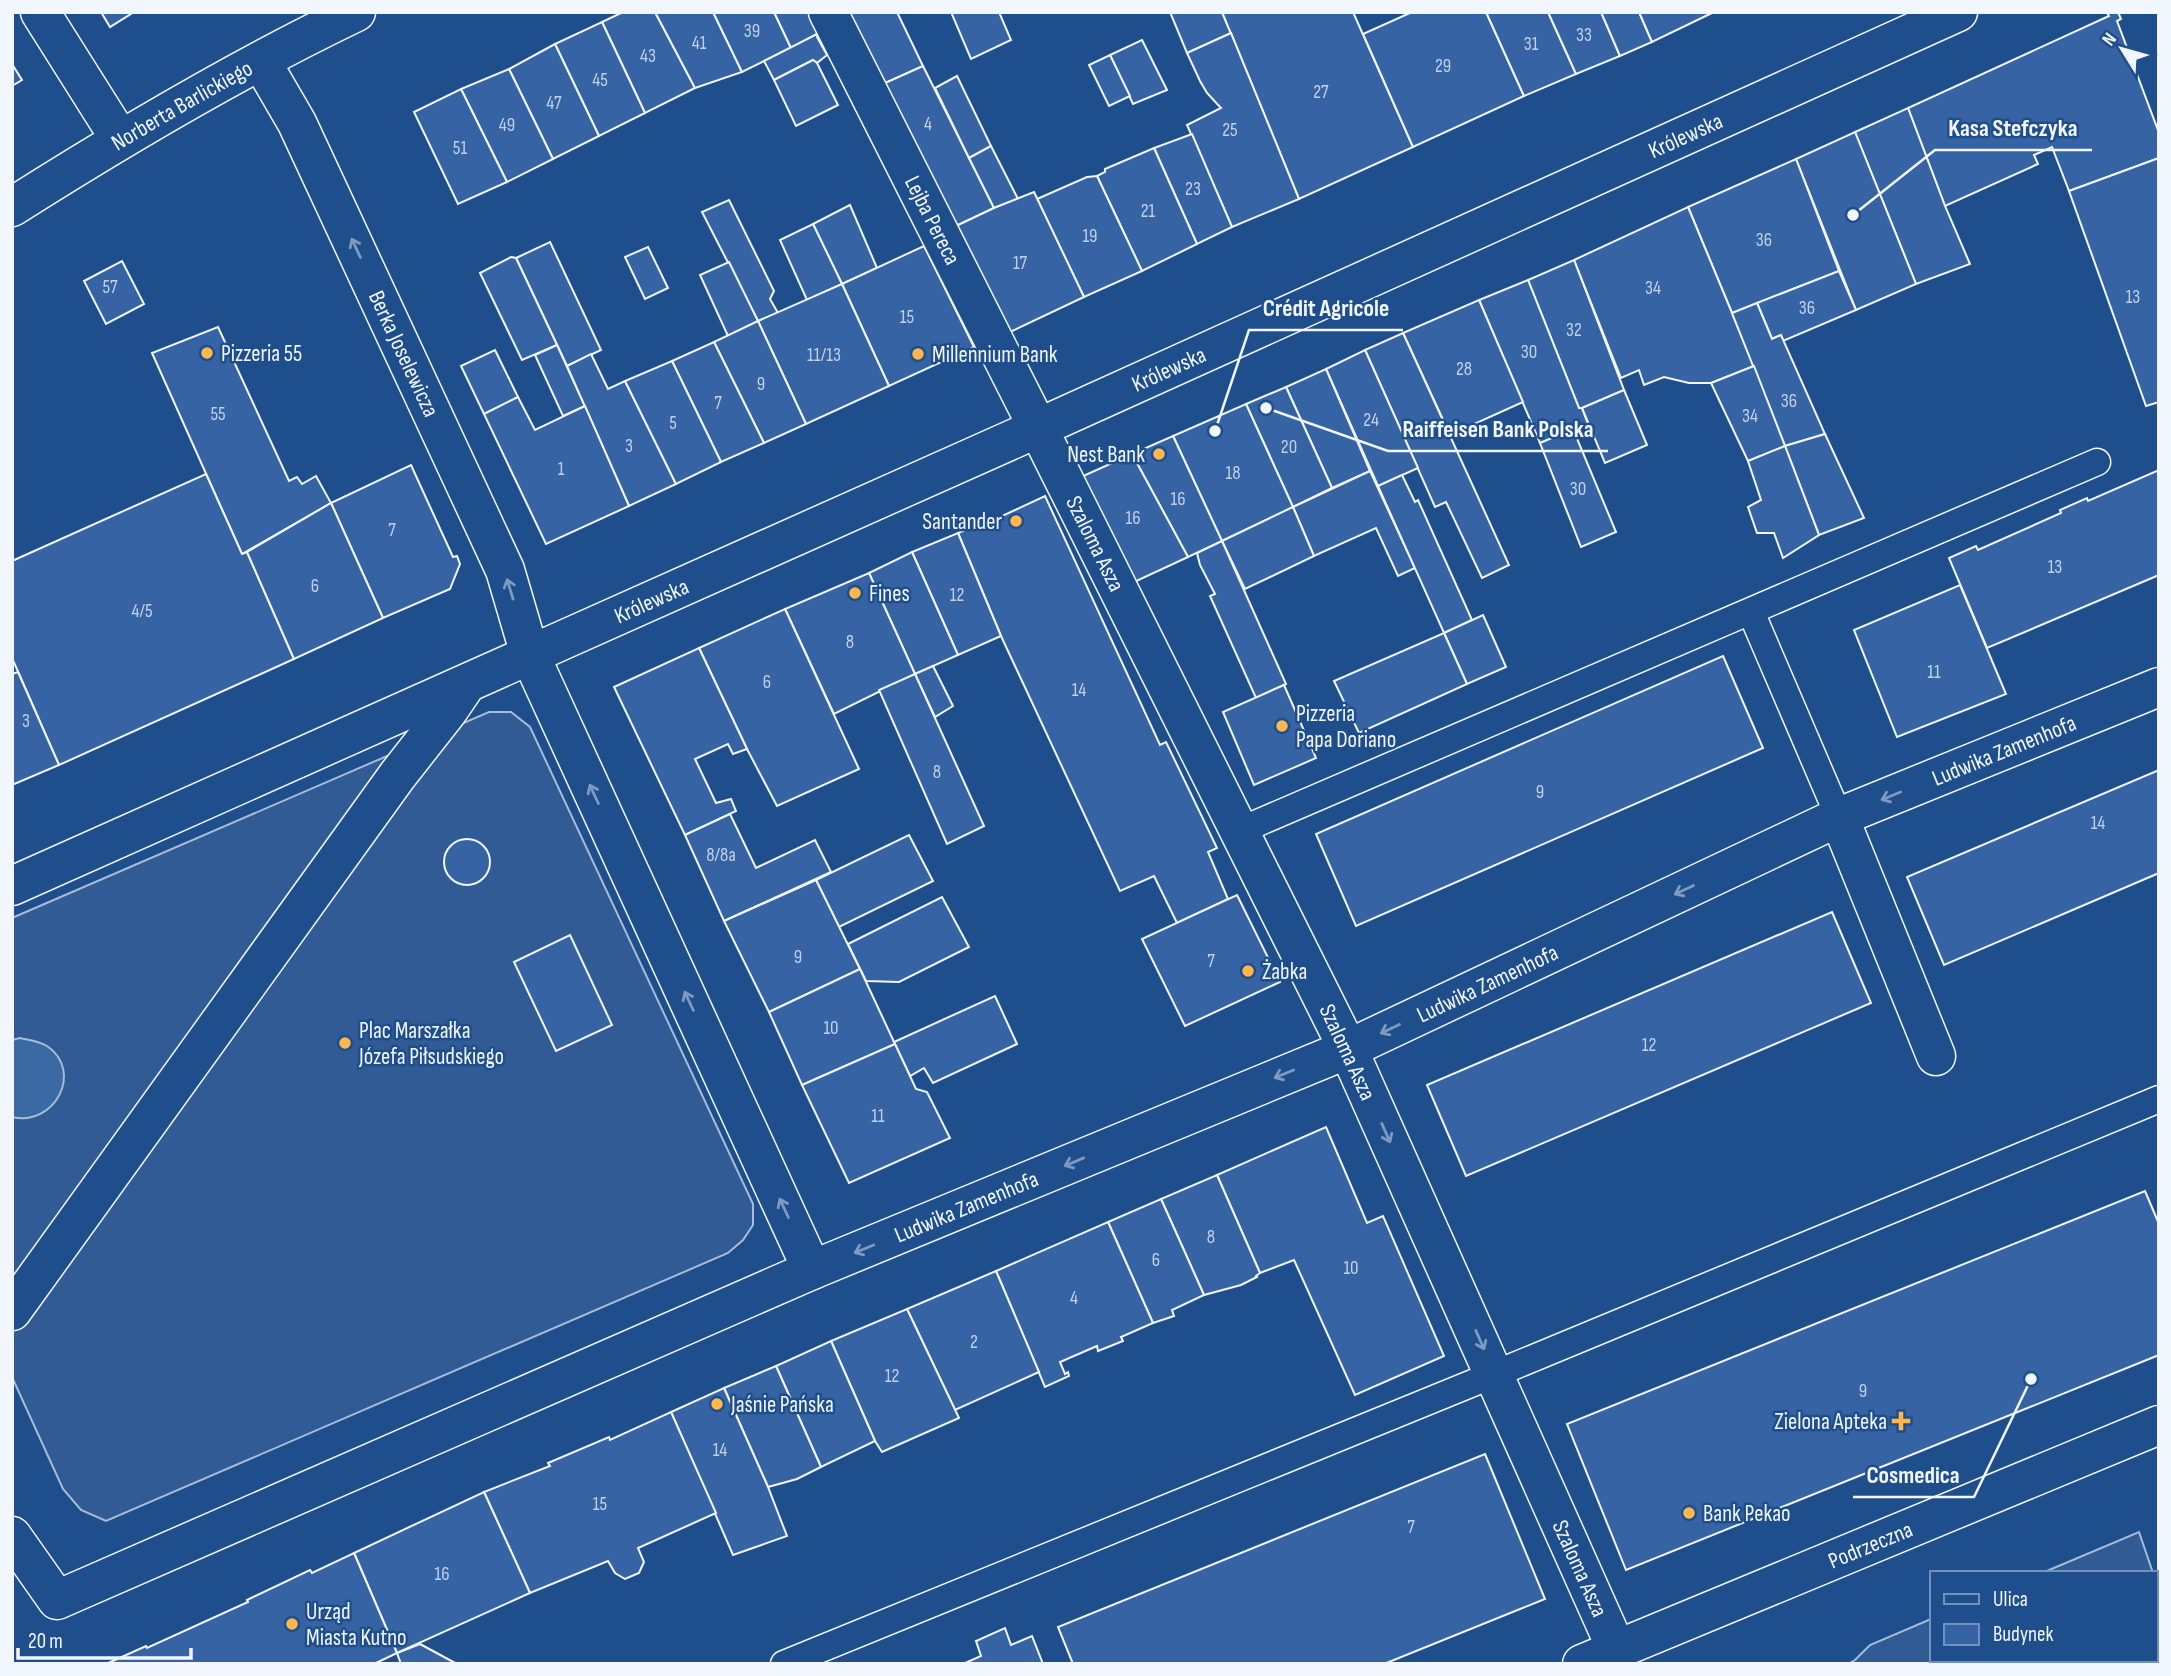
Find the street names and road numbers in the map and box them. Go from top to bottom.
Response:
street label: Norberta Barlickiego [107,54,257,157]
street label: Królewska [1644,107,1727,165]
street label: Lejba Pereca [898,171,966,270]
street label: Berka Joselewicza [362,286,445,422]
street label: Królewska [1128,341,1211,399]
street label: Szaloma Asza [1059,491,1130,596]
street label: Królewska [610,573,693,630]
street label: Ludwika Zamenhofa [1928,709,2080,793]
street label: Ludwika Zamenhofa [1413,939,1563,1029]
street label: Szaloma Asza [1313,1000,1382,1105]
street label: Ludwika Zamenhofa [891,1165,1043,1249]
street label: Szaloma Asza [1546,1516,1613,1622]
street label: Podrzeczna [1824,1516,1917,1575]

